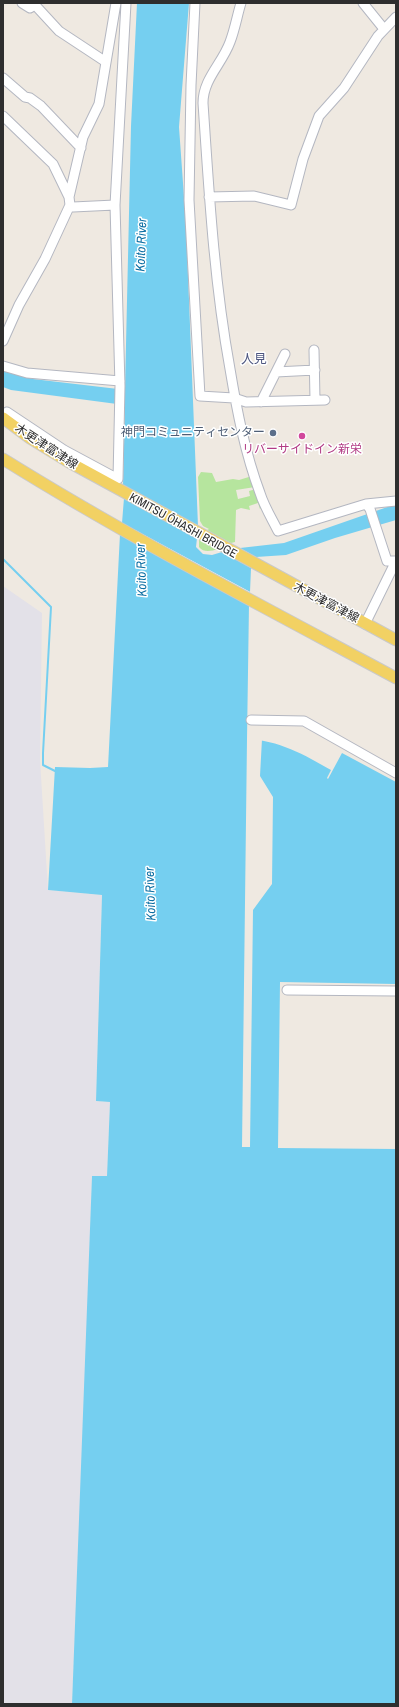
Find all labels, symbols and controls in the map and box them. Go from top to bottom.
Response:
water label: Koito River [133,218,151,272]
district label: 人見 [241,352,267,368]
street label: 木更津富津線 [12,421,80,473]
place label: 神門コミュニティセンター [121,426,265,440]
marker: 神門コミュニティセンター [268,428,278,438]
marker: リバーサイドイン新栄 [297,431,307,441]
place label: リバーサイドイン新栄 [242,443,362,457]
street label: KIMITSU ŌHASHI BRIDGE [127,490,239,562]
water label: Koito River [133,543,151,597]
street label: 木更津富津線 [291,580,361,626]
water label: Koito River [142,867,160,921]

